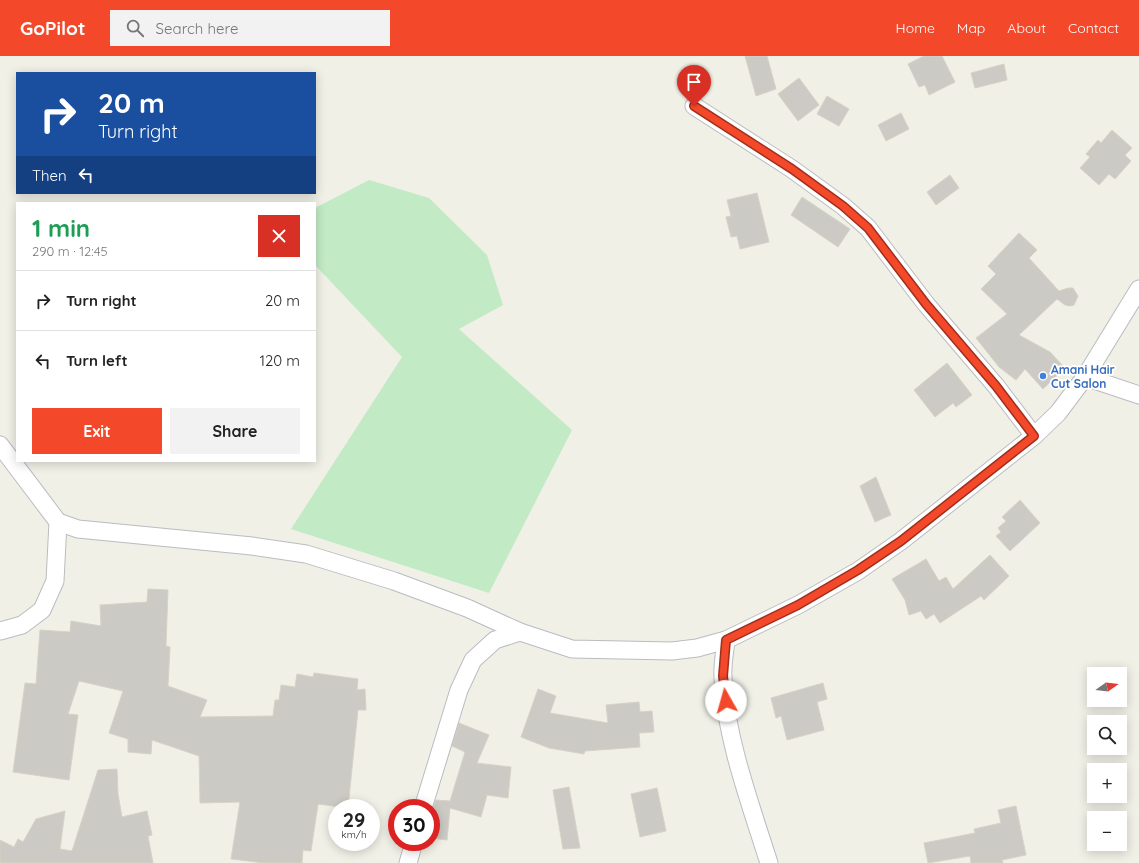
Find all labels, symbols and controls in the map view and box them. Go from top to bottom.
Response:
search box [110,10,390,46]
text: GoPilot [20,16,86,40]
icon: search [124,17,146,39]
text: Search here [156,19,238,38]
text: Home [896,19,935,37]
text: Map [957,19,985,37]
text: About [1007,19,1046,37]
text: Contact [1068,19,1119,37]
pin [677,65,711,106]
icon: arrive [683,71,705,93]
text: 20 m [98,85,165,120]
icon: right [32,88,84,140]
text: Turn right [98,120,178,143]
icon: left [75,164,97,186]
text: Then [32,166,67,185]
text: 1 min [32,213,90,243]
button: close [258,215,300,257]
text: 290 m · 12:45 [32,243,108,259]
icon: right [32,290,54,312]
text: Turn right [66,291,137,310]
text: 20 m [265,291,300,310]
icon: left [32,350,54,372]
text: Turn left [66,351,128,370]
text: 120 m [259,351,300,370]
place label: Amani Hair Cut Salon [1051,362,1115,391]
marker: Amani Hair Cut Salon [1038,371,1048,381]
button: Exit [32,408,162,454]
button: Share [170,408,300,454]
north arrow [1087,667,1127,707]
map controls [1087,667,1127,851]
position arrow [705,680,747,722]
button: search [1087,715,1127,755]
button: + [1087,763,1127,803]
speed limit sign: 30 [388,799,440,851]
text: 29 [343,807,365,832]
button: − [1087,811,1127,851]
text: km/h [341,828,367,841]

